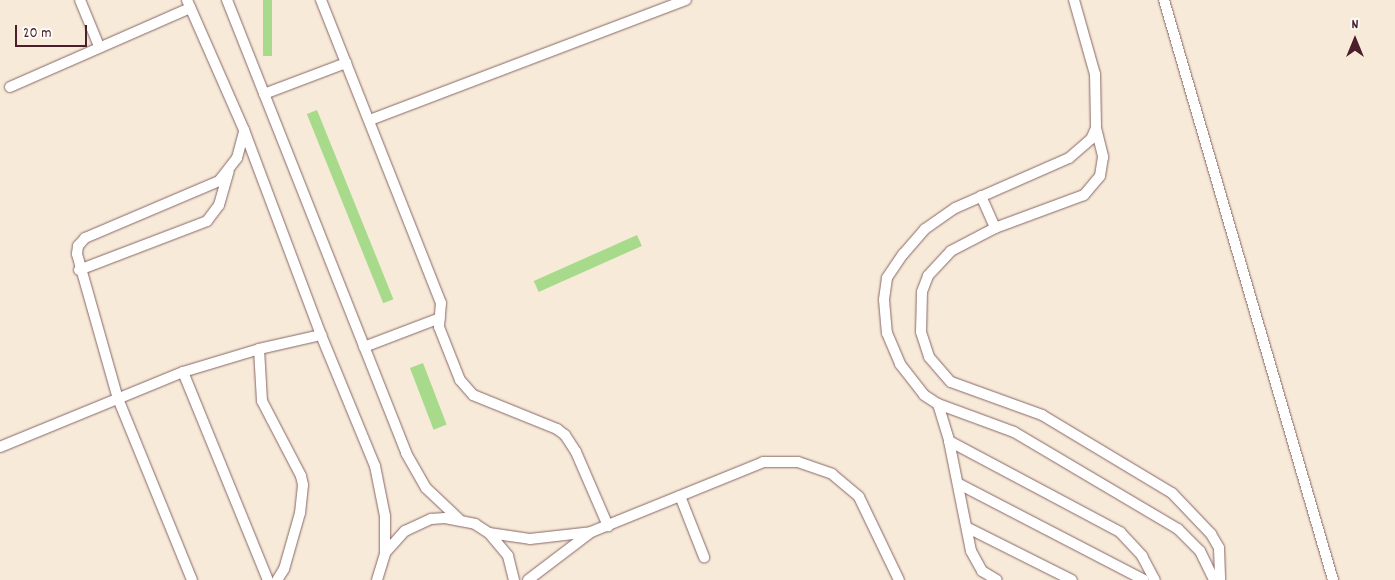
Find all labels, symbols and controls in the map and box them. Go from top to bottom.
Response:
scale bar [18,15,90,47]
north arrow [1330,15,1380,65]
text: N [1352,15,1358,35]
text: 20 m [23,23,51,45]

